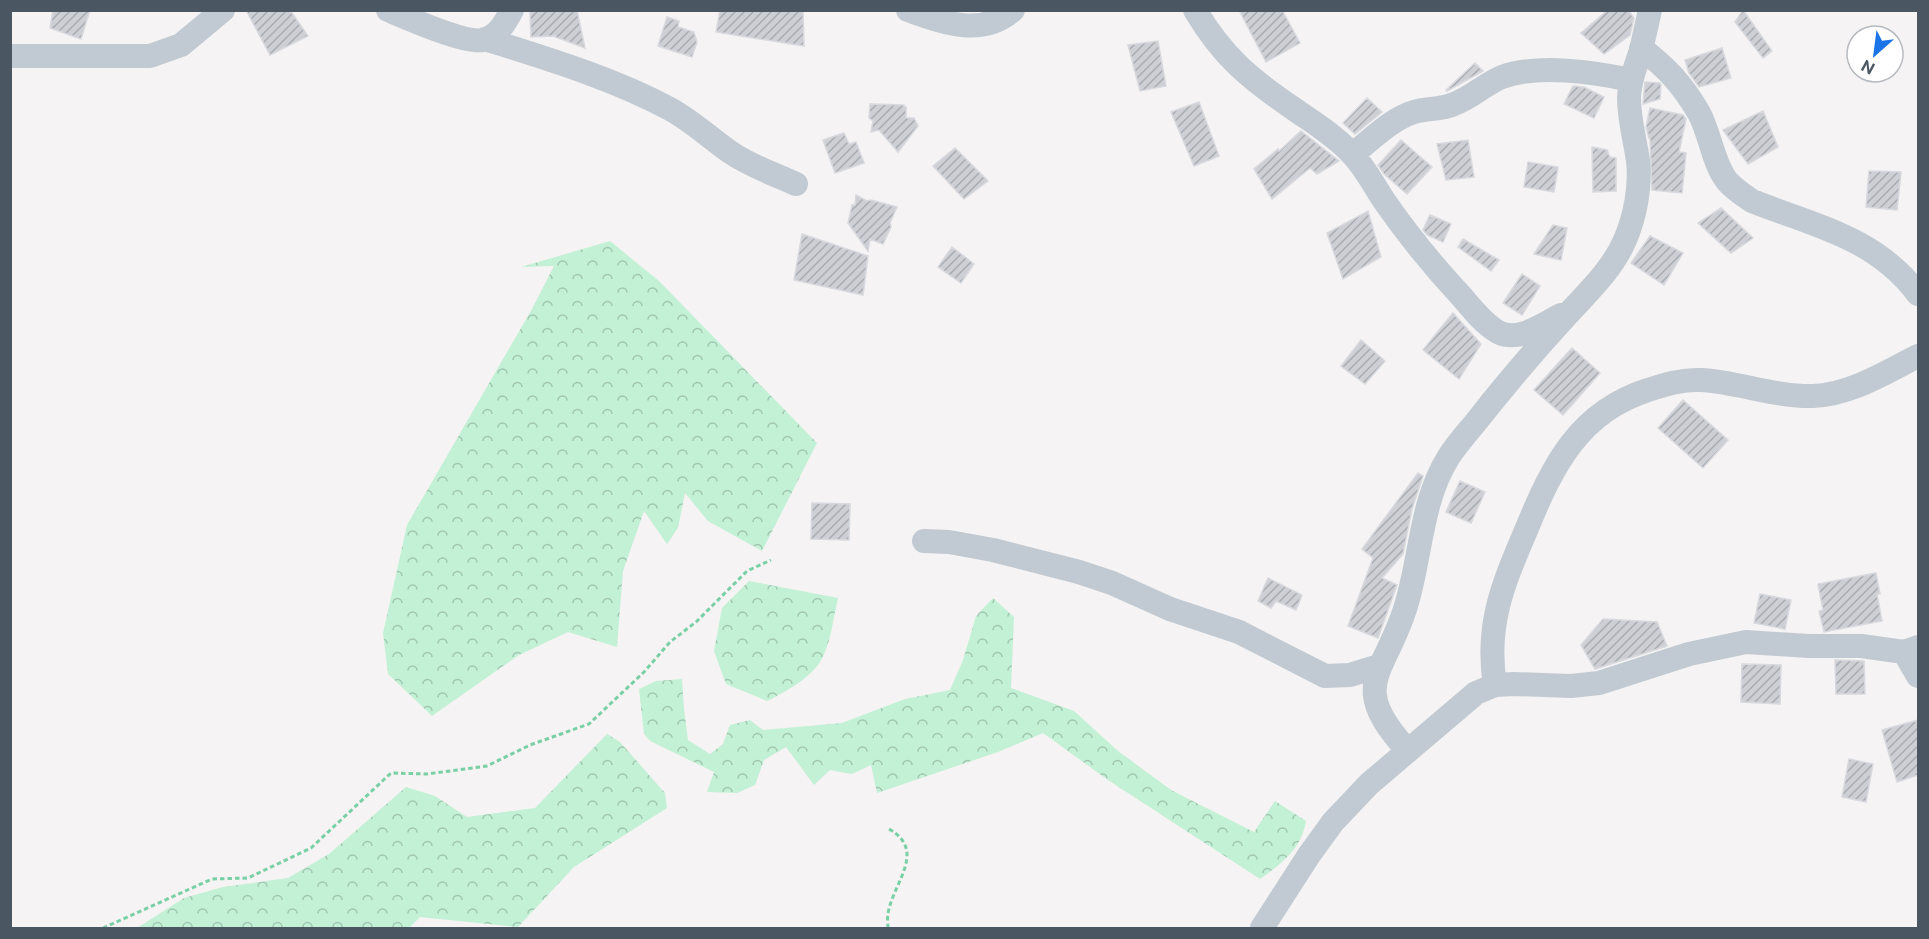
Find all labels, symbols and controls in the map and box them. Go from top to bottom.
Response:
north arrow [1845,24,1905,84]
text: N [1858,55,1878,78]

